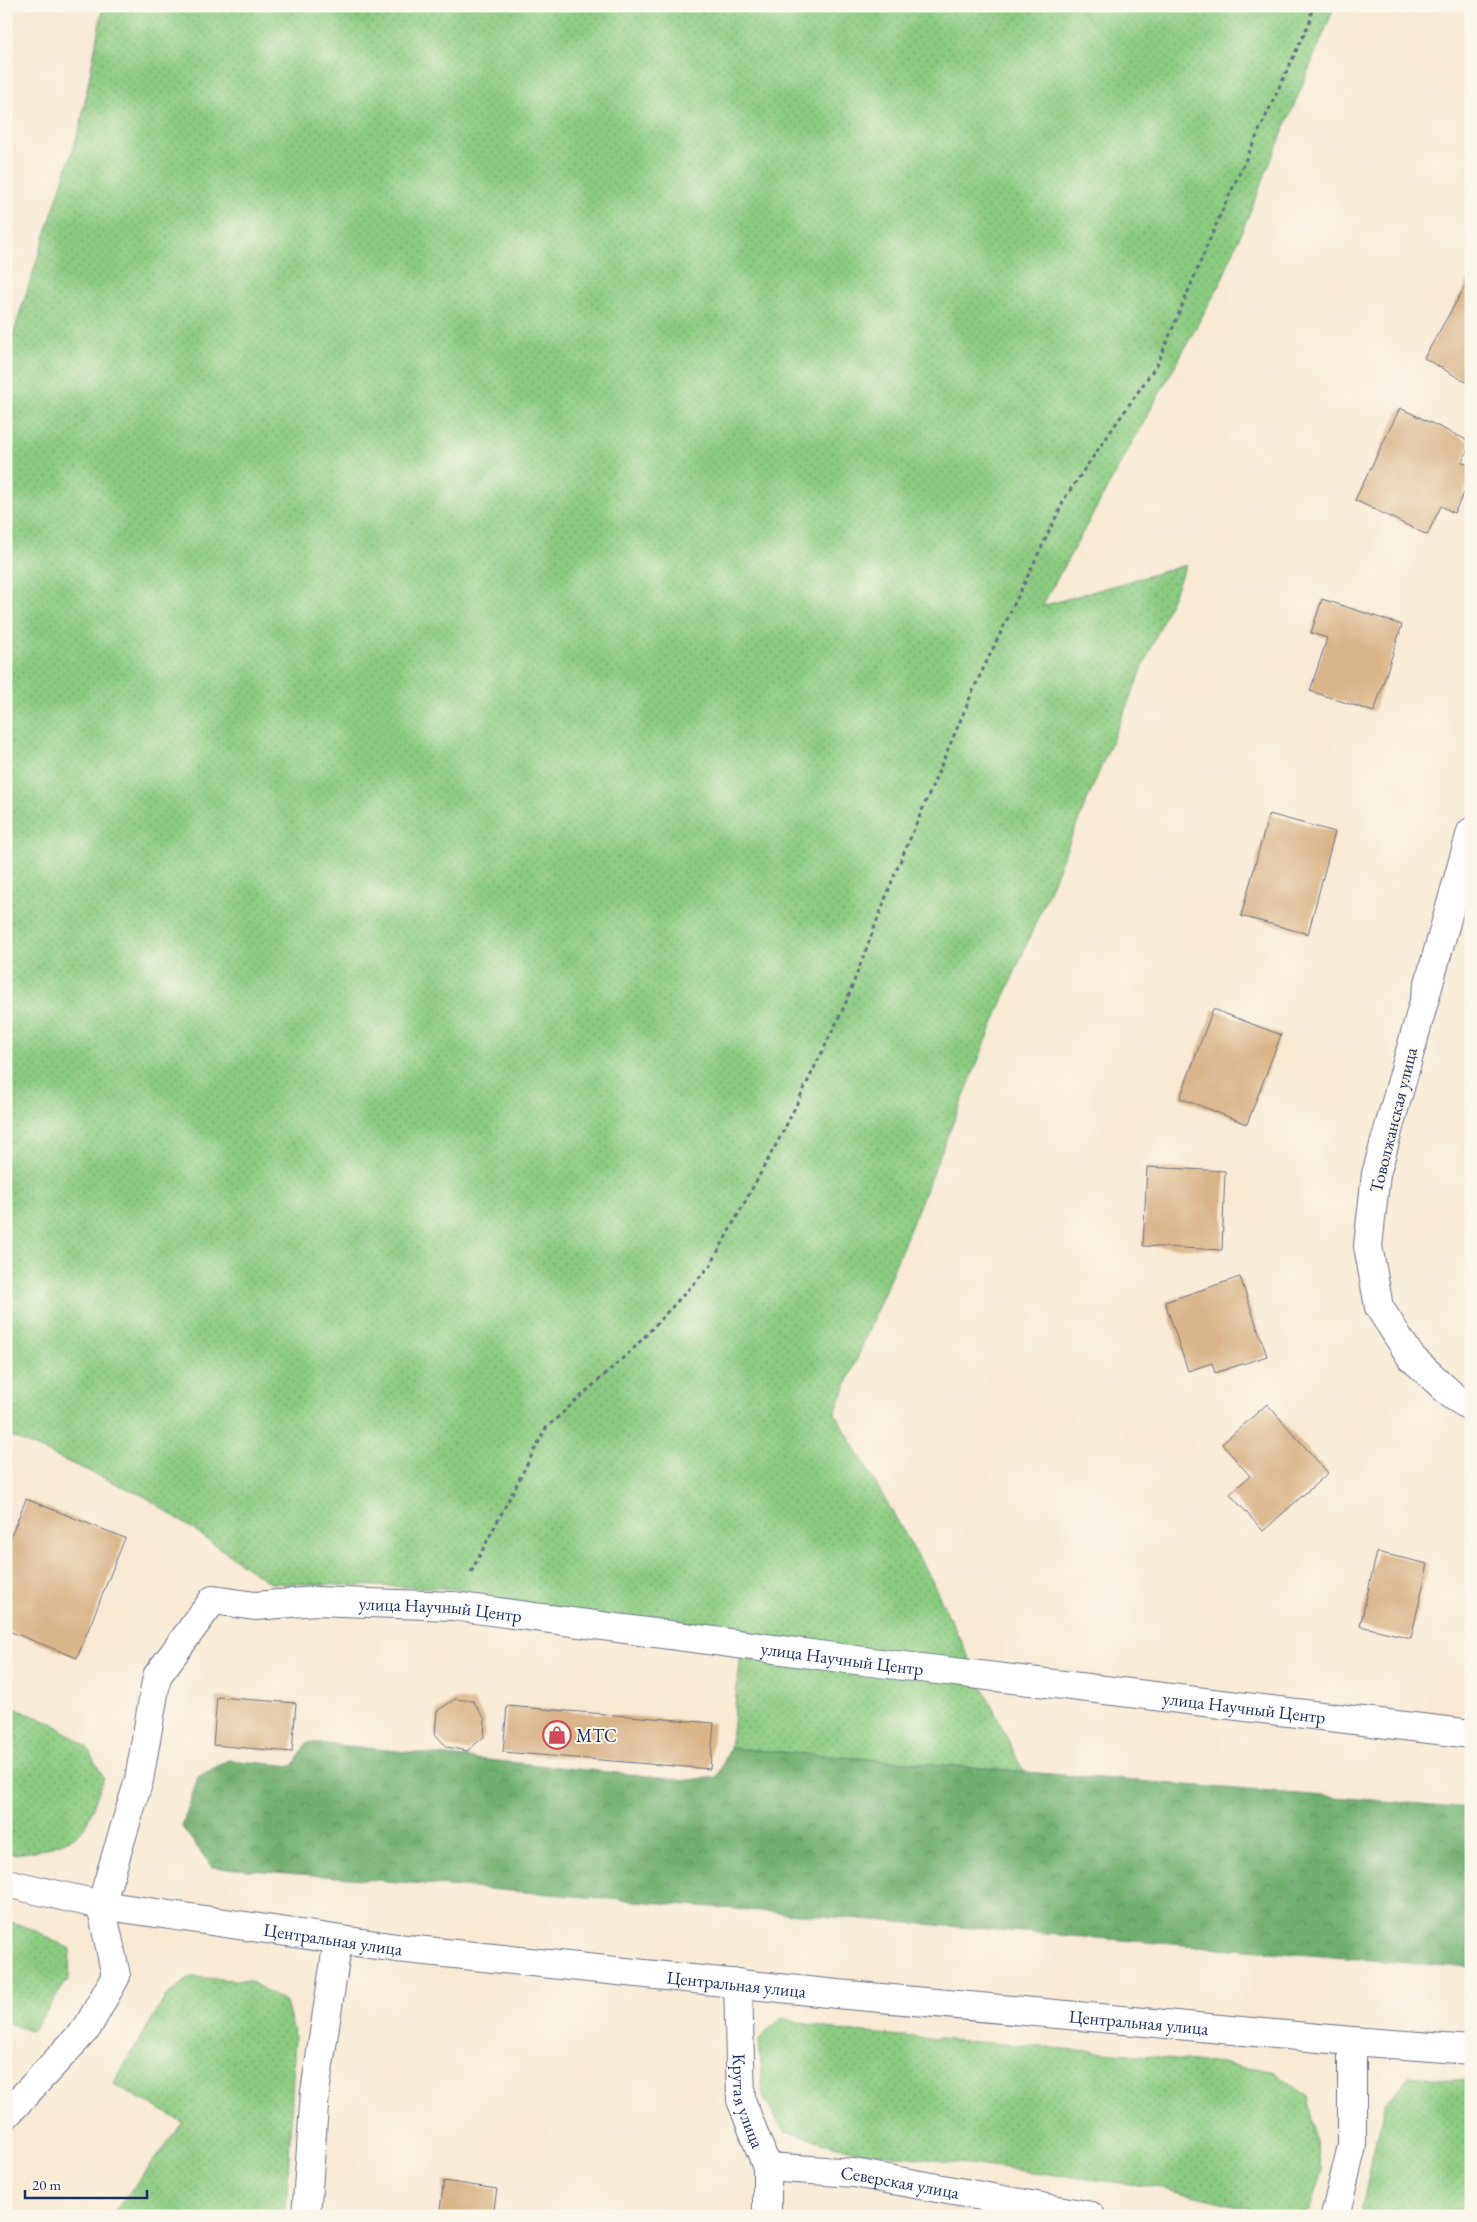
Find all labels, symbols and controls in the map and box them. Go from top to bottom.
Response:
street label: Товолжанская улица [1364,1044,1422,1195]
street label: улица Научный Центр [358,1591,524,1627]
street label: улица Научный Центр [759,1636,925,1680]
street label: улица Научный Центр [1162,1686,1327,1728]
shop icon: МТС [542,1720,572,1750]
place label: МТС [576,1724,617,1747]
street label: Центральная улица [262,1917,404,1960]
street label: Центральная улица [666,1965,808,2002]
street label: Центральная улица [1068,2004,1210,2039]
street label: Крутая улица [728,2053,770,2152]
street label: Северская улица [840,2161,962,2204]
scale bar [25,2167,148,2199]
text: 20 m [32,2175,61,2194]

